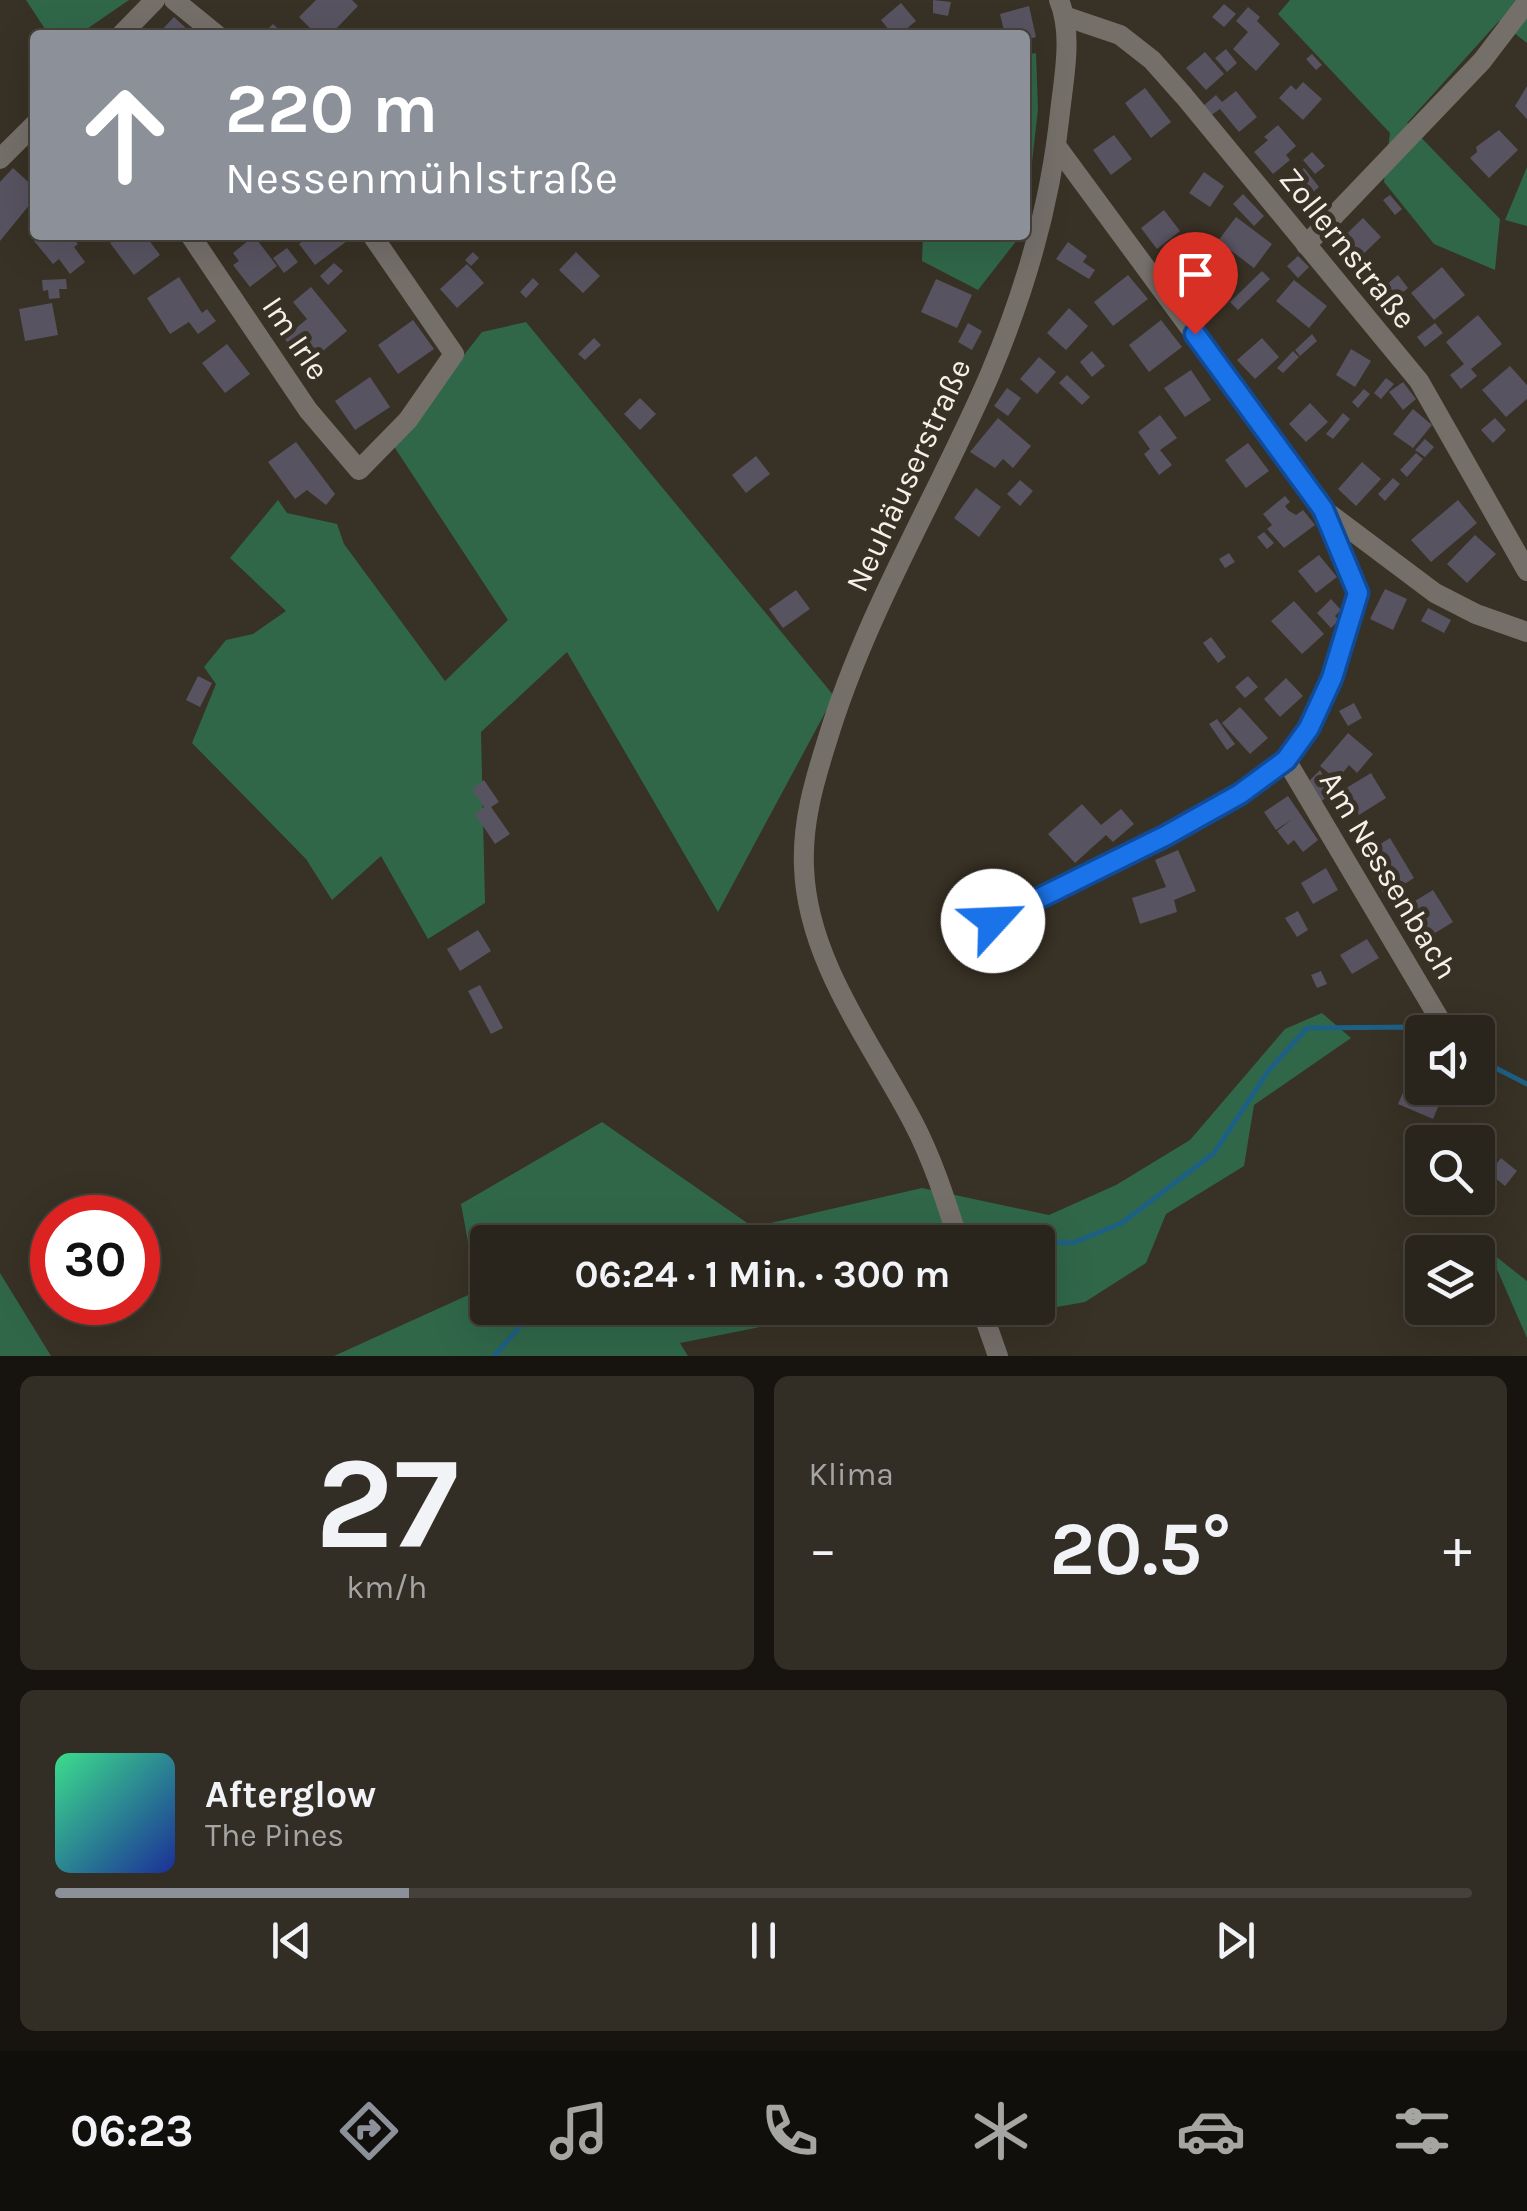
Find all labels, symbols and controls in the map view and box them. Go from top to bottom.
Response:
text: 220 m [225,68,438,150]
icon: ahead [60,70,190,200]
text: Nessenmühlstraße [225,152,618,204]
street label: Zollernstraße [1272,161,1424,336]
pin [1153,232,1238,335]
icon: arrive [1168,247,1223,302]
street label: Im Irle [254,290,337,387]
street label: Neuhäuserstraße [838,353,979,598]
street label: Am Nessenbach [1312,765,1465,986]
position arrow [941,869,1045,973]
map controls [1405,1015,1495,1325]
button: sound [1405,1015,1495,1105]
button: search [1405,1125,1495,1215]
speed limit sign: 30 [30,1195,160,1325]
button: layers [1405,1235,1495,1325]
text: 06:24 · 1 Min. · 300 m [575,1252,950,1297]
text: 27 [315,1428,458,1580]
text: Klima [809,1456,894,1493]
text: 20.5° [1049,1505,1231,1593]
text: − [809,1517,837,1581]
text: + [1443,1517,1472,1581]
text: km/h [346,1569,427,1606]
text: Afterglow [205,1772,376,1817]
text: The Pines [205,1817,344,1854]
icon: previous [264,1913,319,1968]
icon: pause [736,1913,791,1968]
icon: next [1208,1913,1263,1968]
icon: directions [334,2096,404,2166]
icon: music [544,2096,614,2166]
icon: phone [755,2096,825,2166]
icon: climate [966,2096,1036,2166]
icon: car [1176,2096,1246,2166]
icon: filters [1387,2096,1457,2166]
text: 06:23 [70,2105,193,2157]

